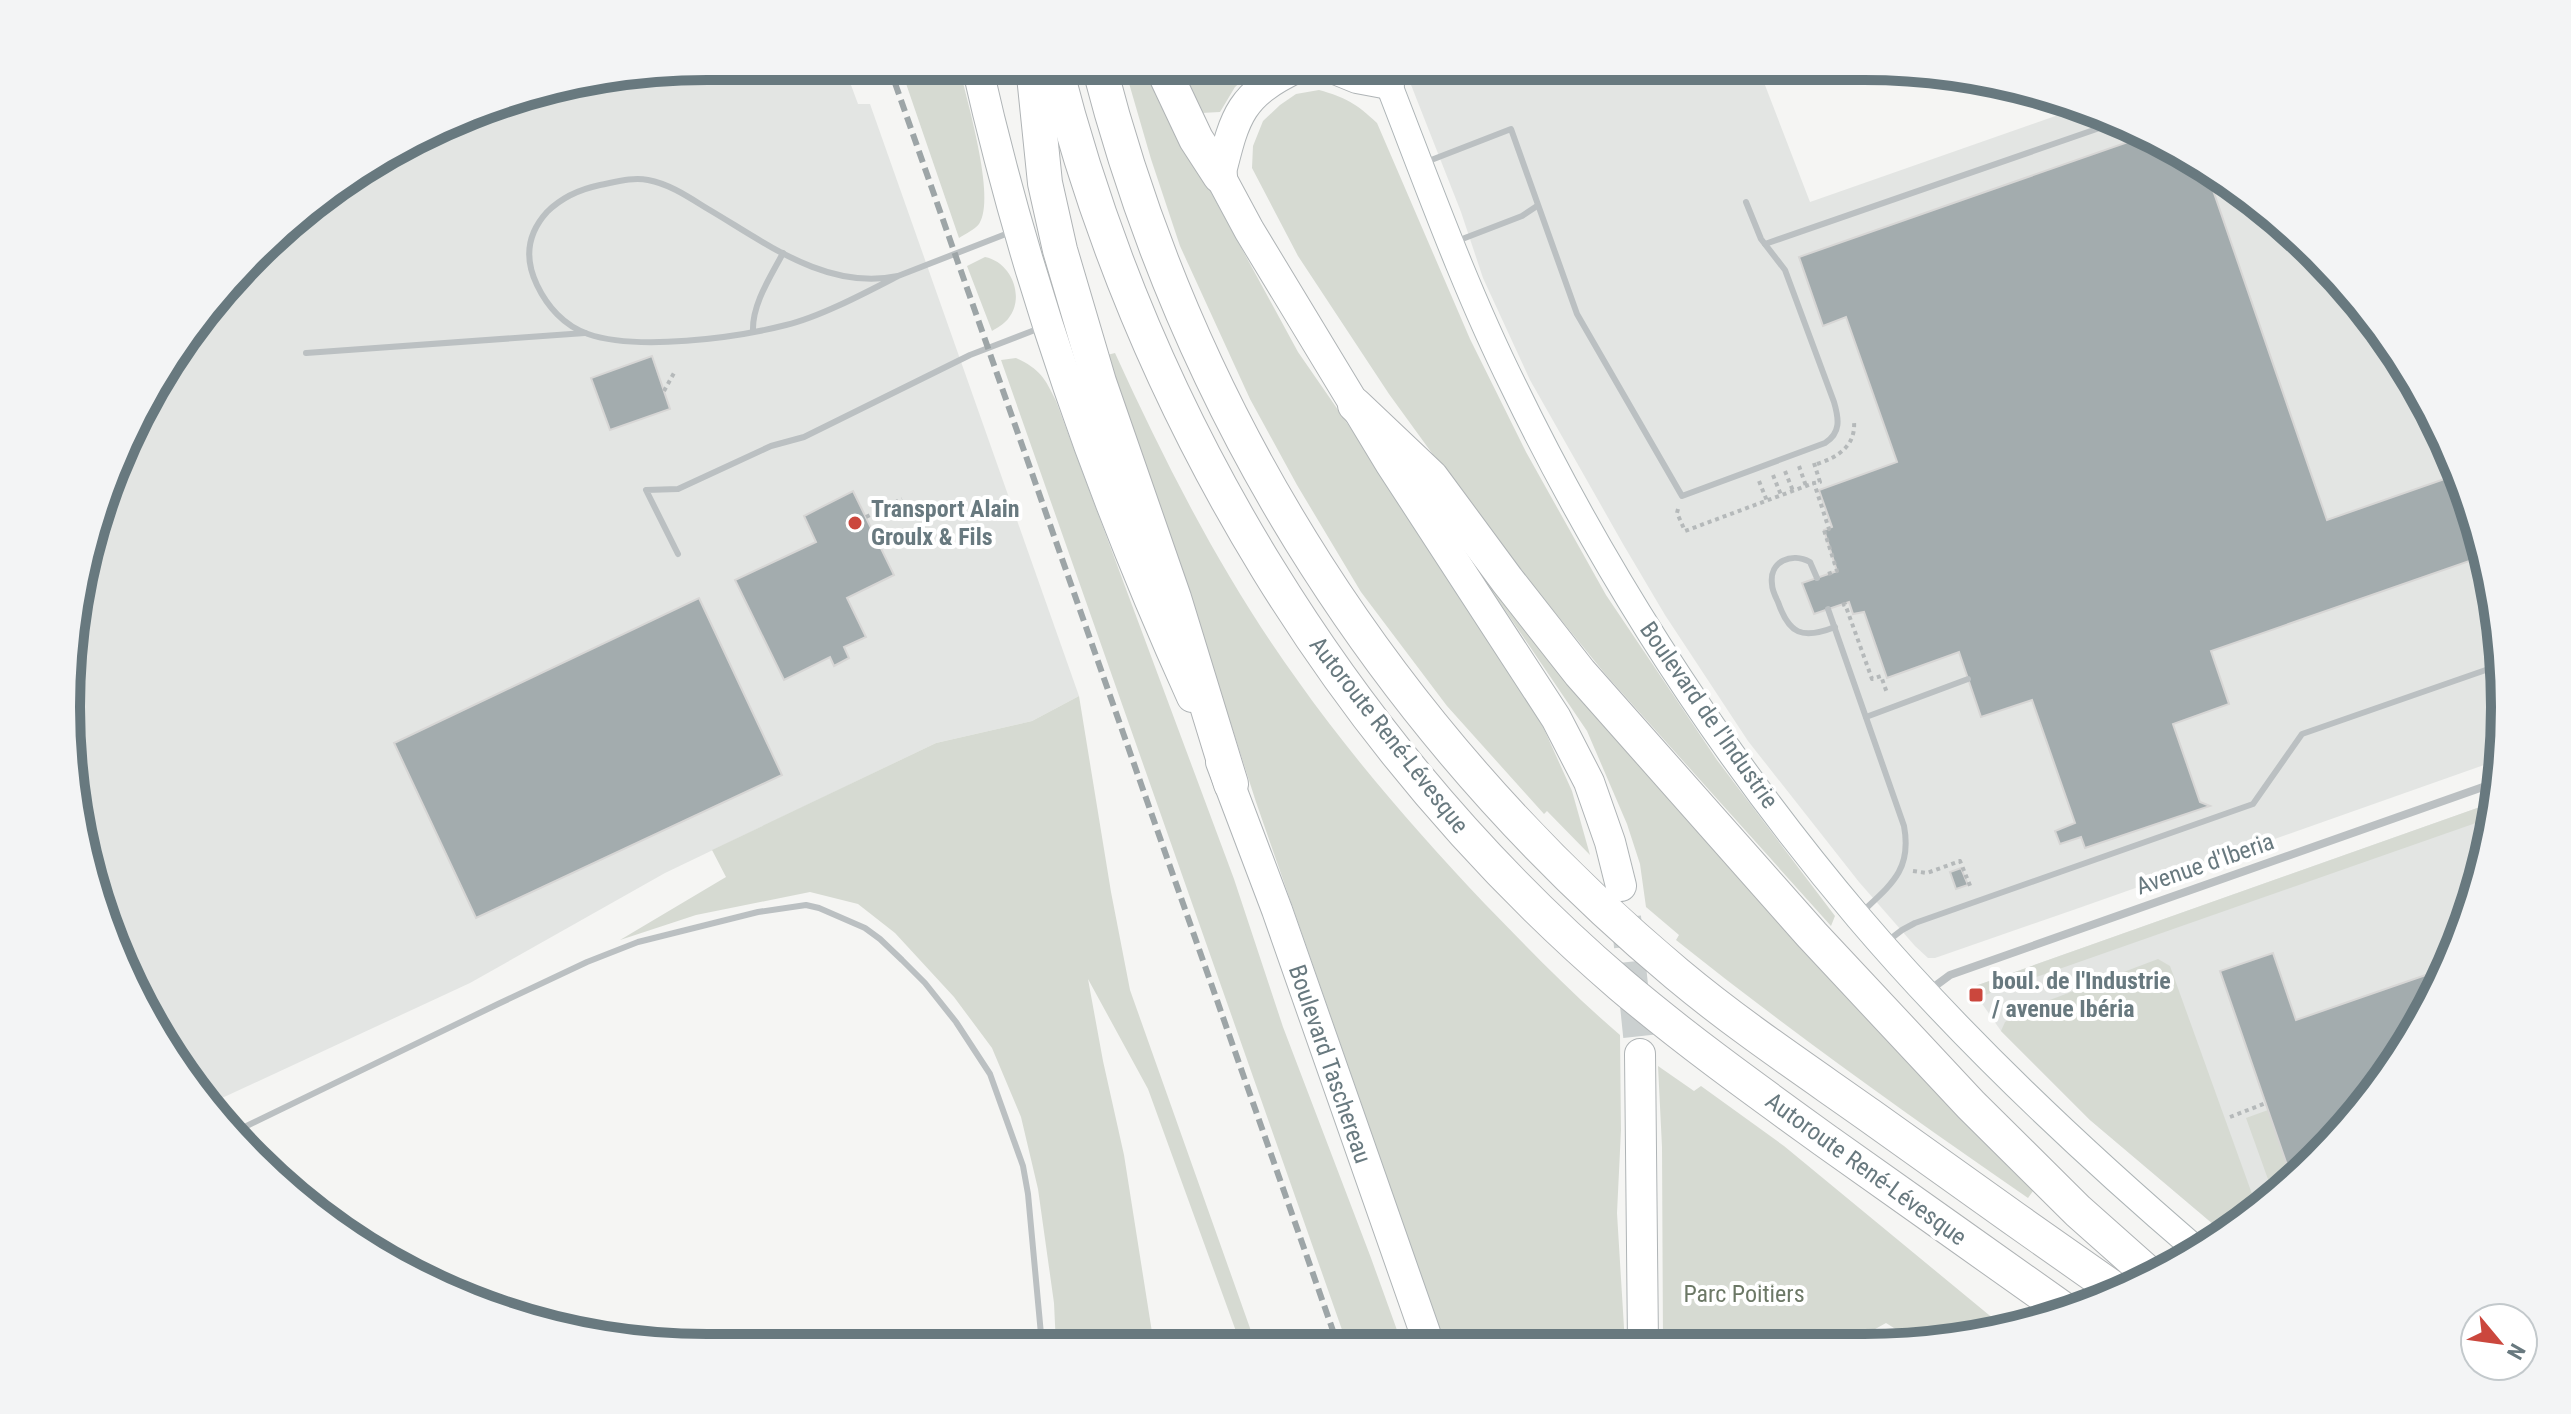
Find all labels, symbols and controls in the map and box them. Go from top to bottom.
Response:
place label: Transport Alain Groulx & Fils [871,495,1020,551]
marker: Transport Alain Groulx & Fils [846,514,864,532]
street label: Boulevard de l'Industrie [1634,616,1784,814]
street label: Autoroute René-Lévesque [1304,631,1474,839]
street label: Avenue d'Iberia [2132,827,2278,901]
street label: Boulevard Taschereau [1283,961,1377,1167]
place label: boul. de l'Industrie / avenue Ibéria [1991,967,2171,1023]
marker: boul. de l'Industrie / avenue Ibéria [1967,986,1985,1004]
street label: Autoroute René-Lévesque [1760,1087,1972,1251]
park label: Parc Poitiers [1683,1280,1805,1308]
north arrow [2459,1302,2539,1382]
text: N [2502,1339,2530,1363]

